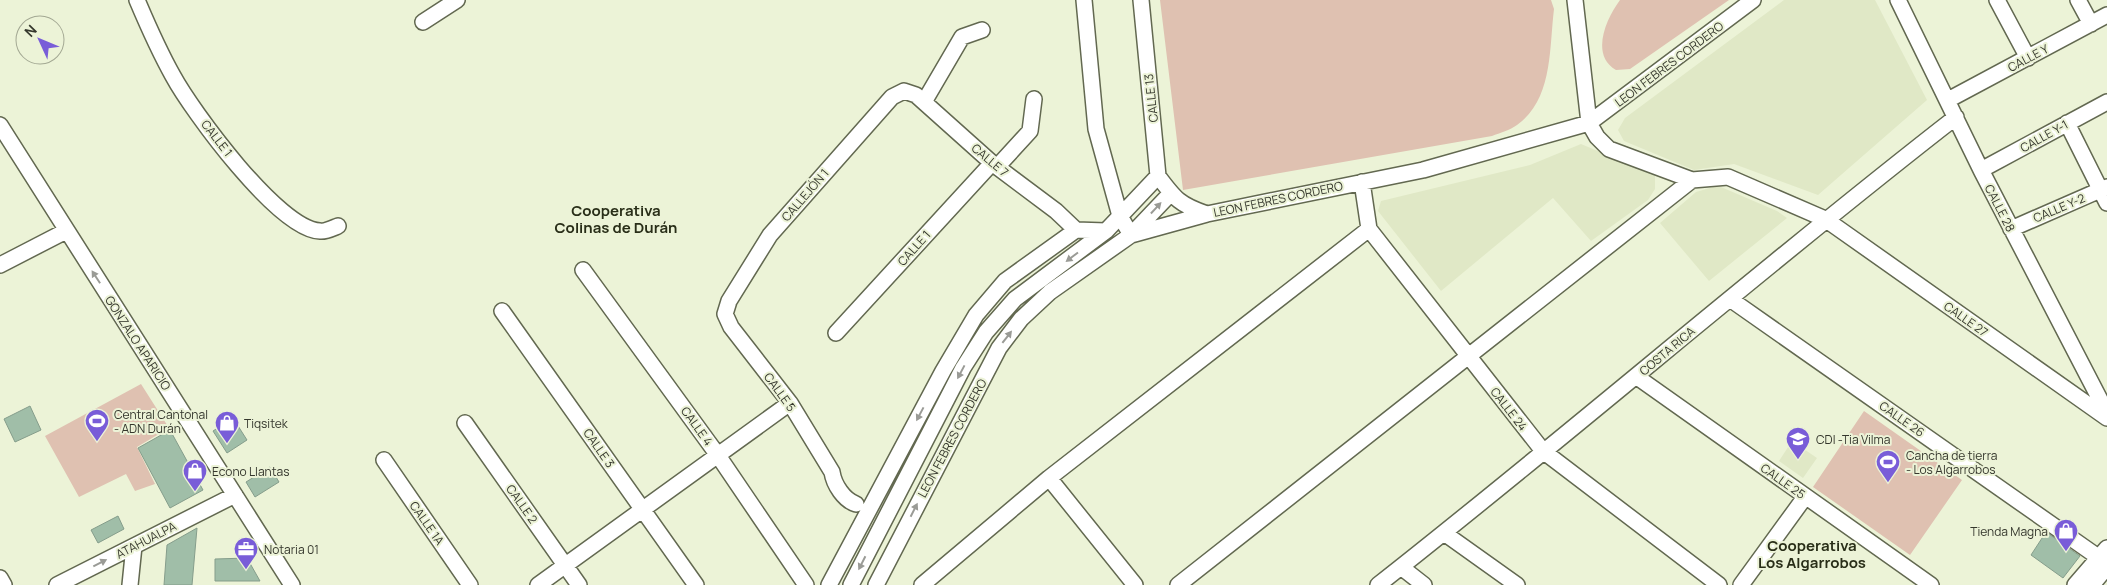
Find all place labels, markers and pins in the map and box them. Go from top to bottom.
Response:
place label: Central Cantonal - ADN Durán [114,406,208,437]
sports icon: Central Cantonal - ADN Durán [84,408,110,442]
shop icon: Tiqsitek [214,410,240,444]
place label: Tiqsitek [244,415,289,432]
school or university icon: CDI -Tia Vilma [1785,426,1811,460]
place label: CDI -Tia Vilma [1816,431,1890,448]
place label: Cancha de tierra - Los Algarrobos [1906,447,1997,478]
sports icon: Cancha de tierra - Los Algarrobos [1875,449,1901,483]
shop icon: Econo Llantas [182,458,208,492]
place label: Econo Llantas [212,463,289,480]
shop icon: Tienda Magna [2053,518,2079,552]
place label: Tienda Magna [1970,523,2048,540]
office icon: Notaria 01 [233,536,259,570]
place label: Notaria 01 [264,541,319,558]

